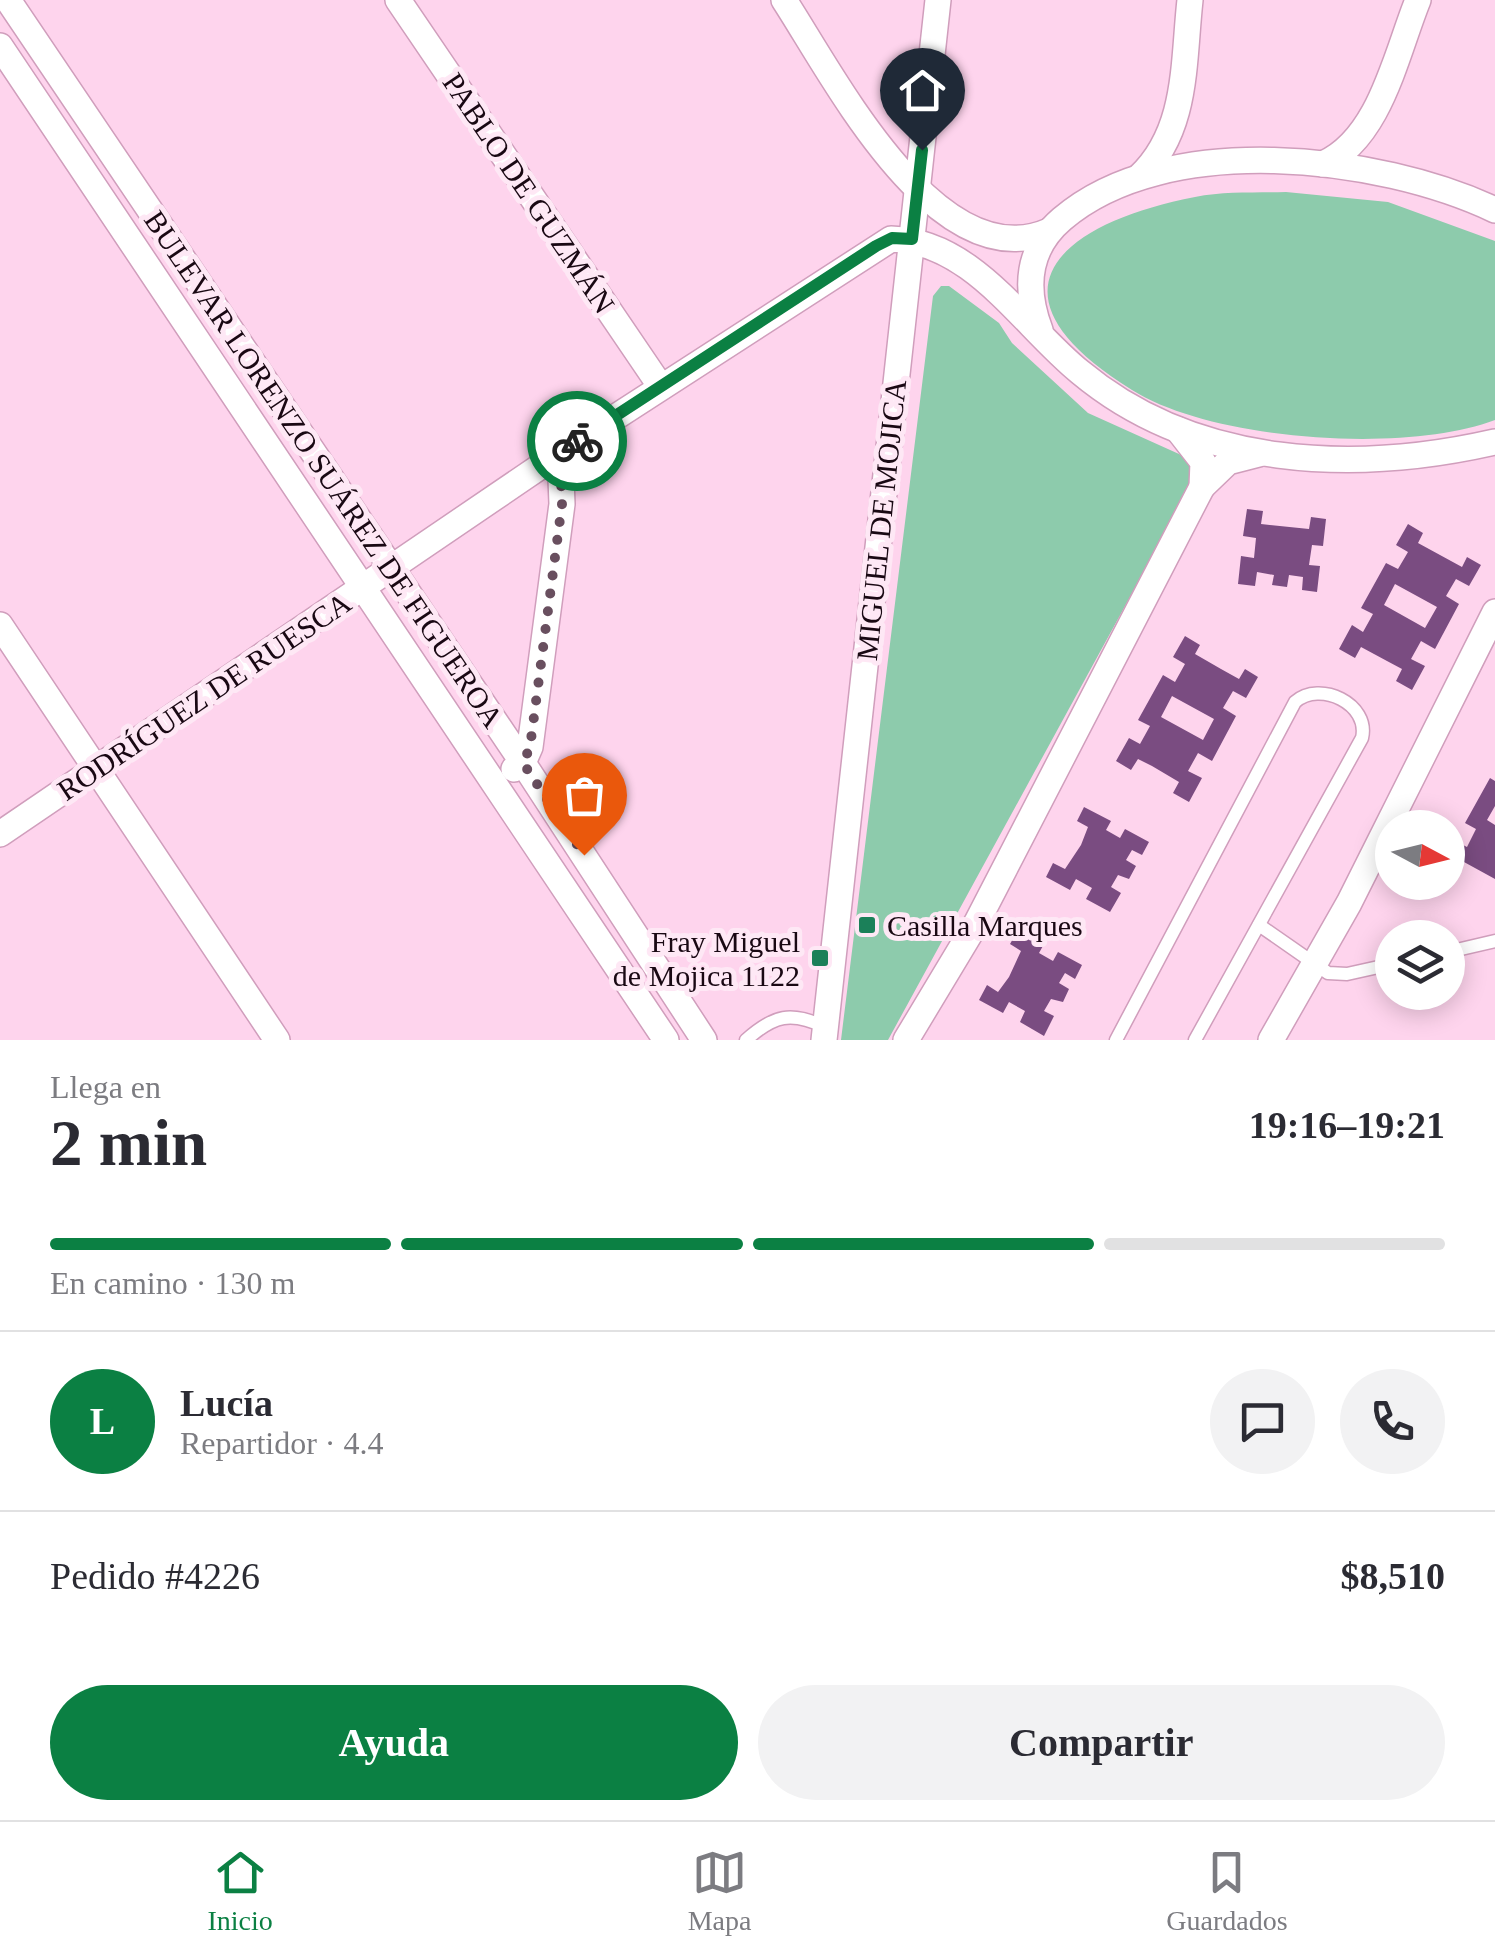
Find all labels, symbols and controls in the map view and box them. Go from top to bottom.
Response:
pin [880,48,965,151]
icon: home [895,63,950,118]
street label: PABLO DE GUZMÁN [436,67,622,319]
street label: BULEVAR LORENZO SUÁREZ DE FIGUEROA [138,204,510,734]
street label: MIGUEL DE MOJICA [850,378,912,662]
courier [527,391,627,491]
icon: bike [550,414,605,469]
street label: RODRÍGUEZ DE RUESCA [51,585,357,807]
pin [542,753,627,856]
icon: bag [557,768,612,823]
north arrow [1375,810,1465,900]
map controls [1375,810,1465,1010]
place label: Casilla Marques [887,909,1083,942]
marker: Casilla Marques [856,914,878,936]
button: layers [1375,920,1465,1010]
place label: Fray Miguel de Mojica 1122 [613,925,800,992]
marker: Fray Miguel de Mojica 1122 [809,947,831,969]
text: Llega en [50,1069,161,1105]
text: 19:16–19:21 [1249,1104,1445,1146]
text: 2 min [50,1107,207,1179]
text: En camino · 130 m [50,1265,295,1301]
button: chat [1210,1369,1315,1474]
button: phone [1340,1369,1445,1474]
text: Lucía [180,1382,273,1424]
text: L [90,1400,115,1442]
text: Repartidor · 4.4 [180,1425,384,1461]
text: Pedido #4226 [50,1555,260,1597]
text: $8,510 [1341,1555,1445,1597]
button: Ayuda [50,1685,738,1800]
button: Compartir [758,1685,1445,1800]
tab: Inicio [207,1845,273,1937]
tab: Mapa [688,1845,751,1937]
tab: Guardados [1166,1845,1288,1937]

